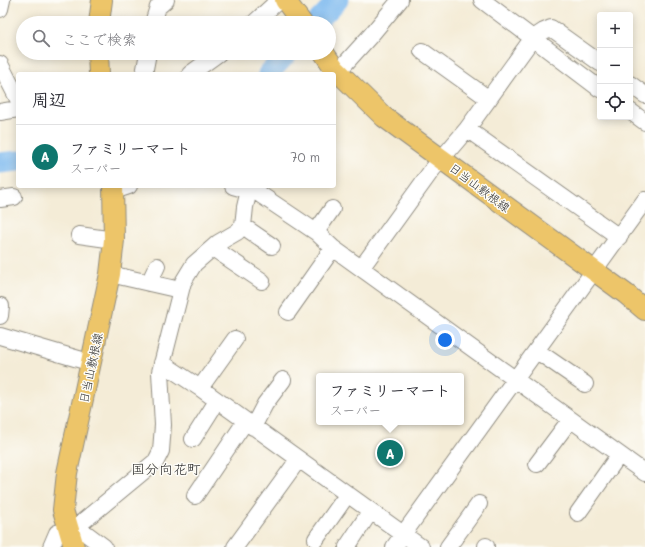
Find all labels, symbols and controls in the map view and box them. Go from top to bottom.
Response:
map controls [597,12,633,120]
button: + [597,12,633,48]
search box [16,16,336,60]
icon: search [30,27,52,49]
text: ここで検索 [62,29,137,49]
button: − [597,48,633,84]
button: locate [597,84,633,120]
text: 周辺 [32,88,66,110]
text: ファミリーマート [70,138,191,158]
text: A [40,148,50,165]
text: 70 m [290,148,320,165]
text: スーパー [70,159,121,176]
street label: 日当山敷根線 [446,159,514,215]
your location [435,330,455,350]
street label: 日当山敷根線 [75,331,105,405]
popup [316,373,464,425]
text: ファミリーマート [330,380,450,400]
text: スーパー [330,401,381,418]
pin: A [377,438,403,468]
district label: 国分向花町 [131,459,201,478]

